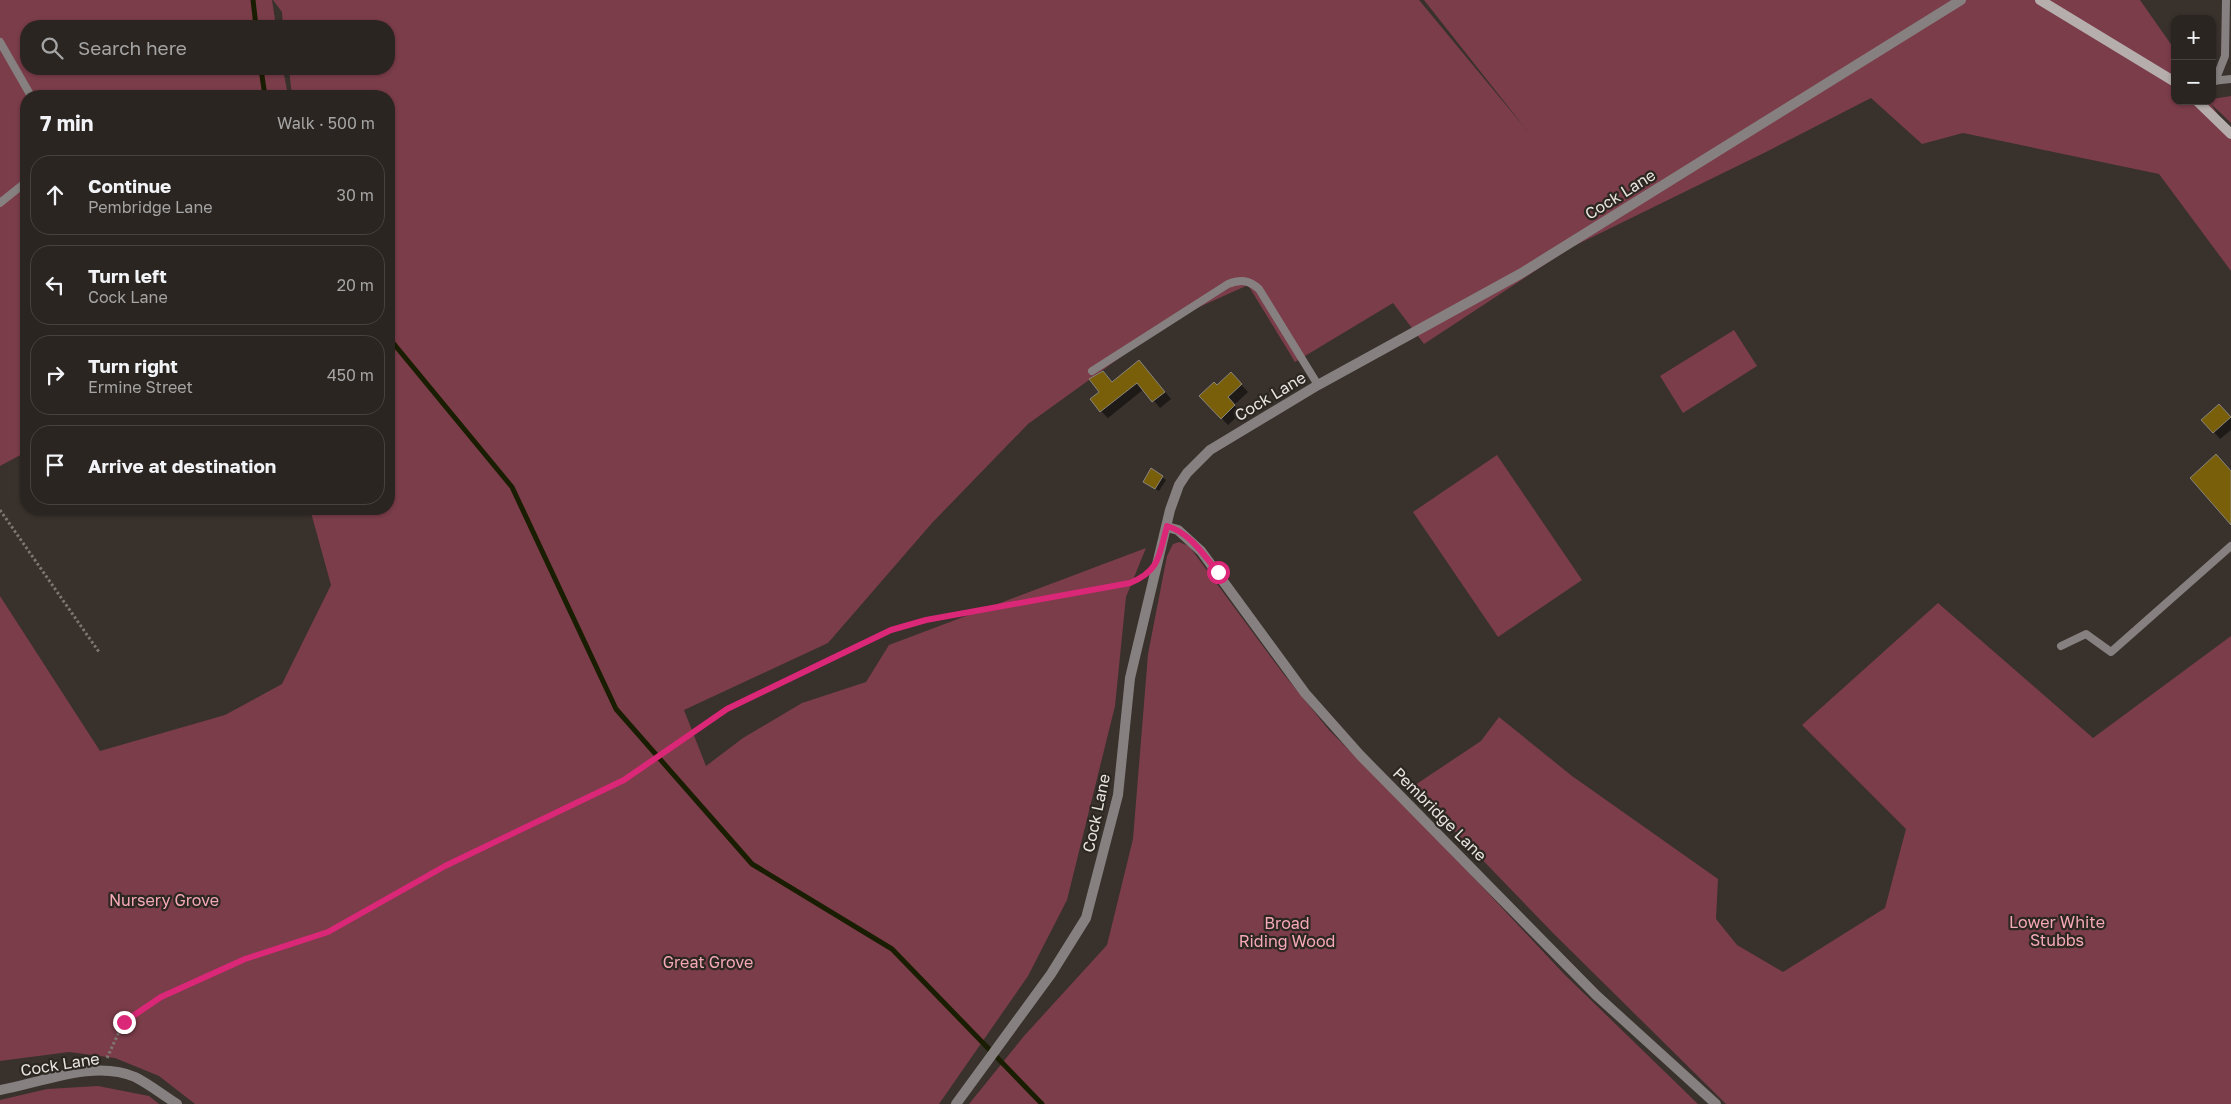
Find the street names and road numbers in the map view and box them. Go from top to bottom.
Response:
street label: Cock Lane [1581,164,1659,224]
street label: Cock Lane [1231,367,1309,425]
street label: Pembridge Lane [1389,763,1491,865]
street label: Cock Lane [1078,772,1114,854]
street label: Cock Lane [19,1048,101,1080]

